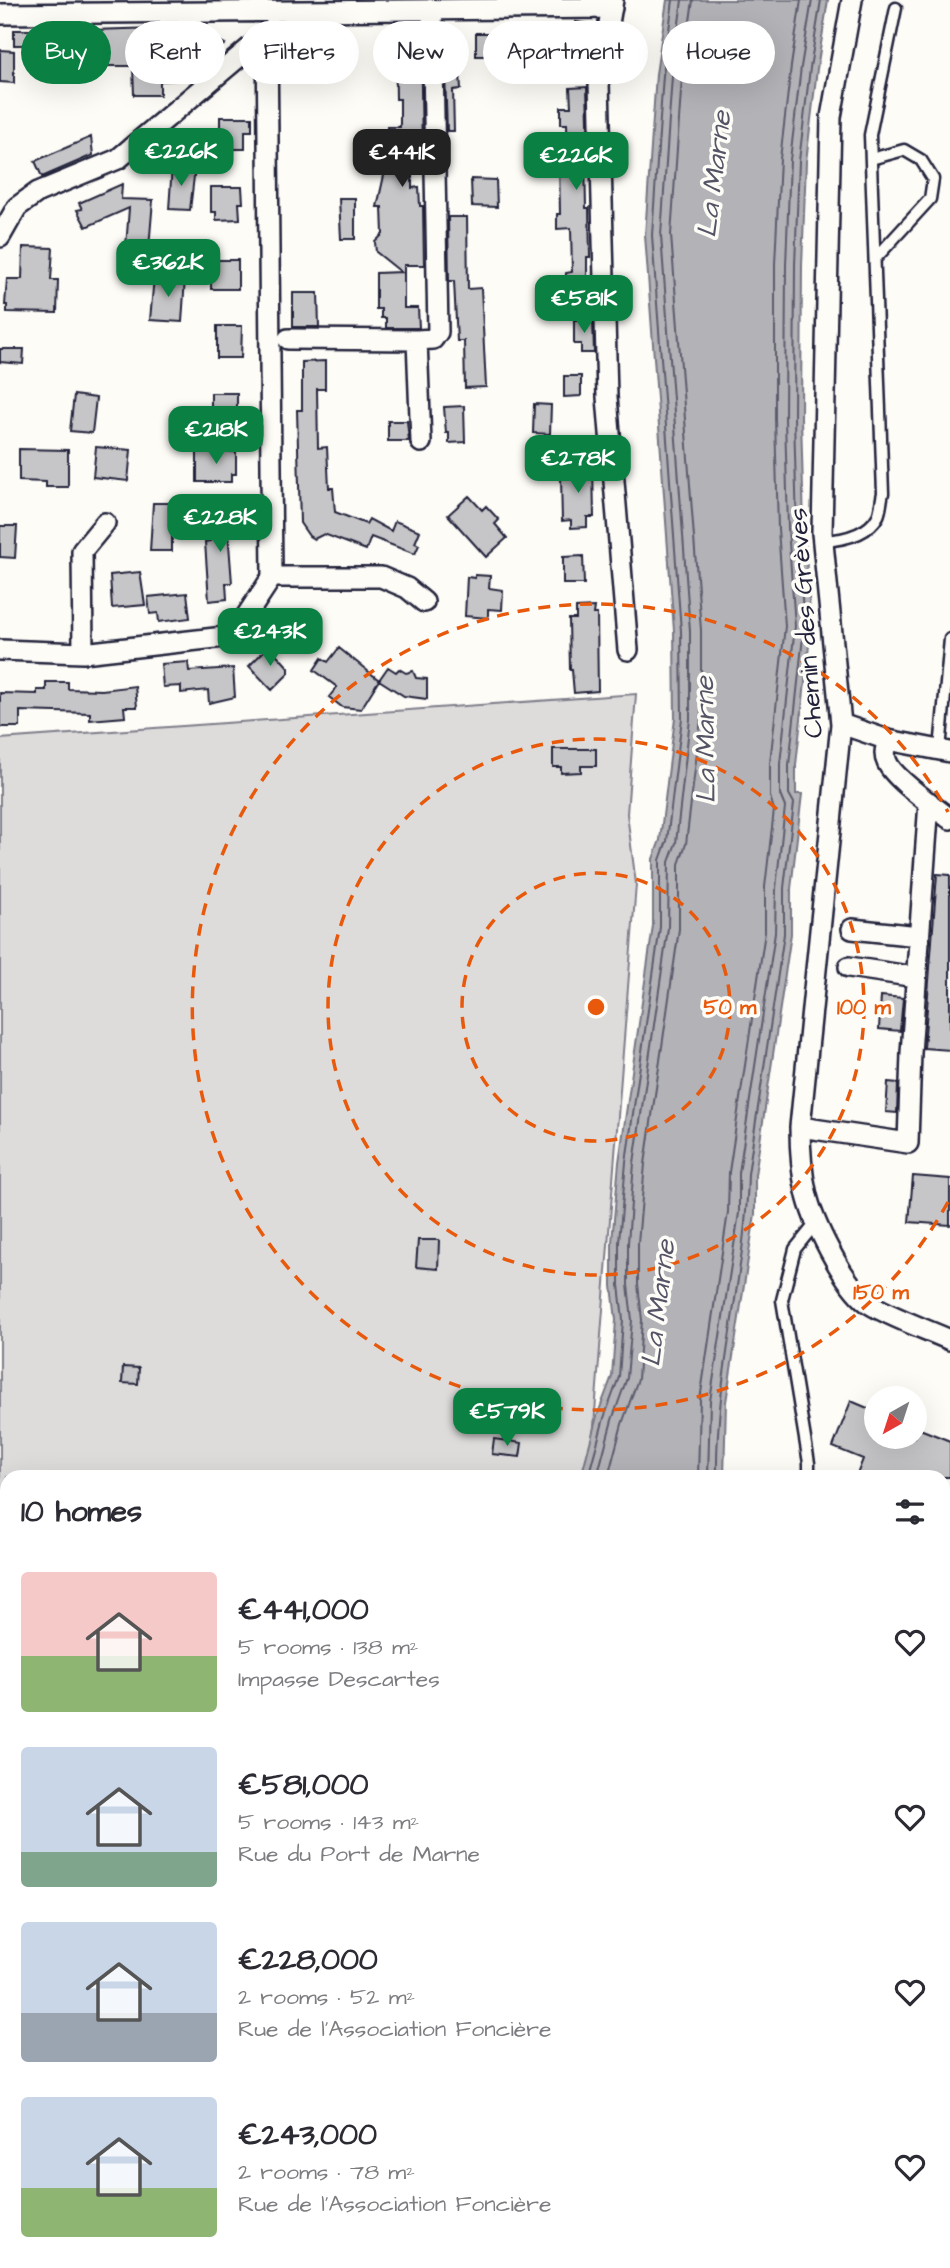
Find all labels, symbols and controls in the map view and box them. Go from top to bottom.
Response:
chip: Buy [21,21,111,84]
chip: Rent [125,21,225,84]
chip: Filters [239,21,359,84]
chip: New [373,21,469,84]
chip: Apartment [483,21,648,84]
chip: House [662,21,775,84]
water label: La Marne [687,107,742,240]
pin: €226K [132,128,230,188]
pin: €441K [353,130,451,189]
pin: €226K [527,132,625,192]
text: €226K [145,135,217,167]
text: €441K [369,136,435,168]
text: €226K [540,139,612,171]
pin: €362K [119,240,217,299]
text: €362K [132,246,204,278]
pin: €581K [535,276,633,335]
text: €581K [551,282,617,314]
pin: €218K [167,406,265,466]
text: €218K [184,413,248,445]
pin: €278K [529,435,627,495]
text: €278K [541,442,615,474]
pin: €228K [171,494,269,554]
text: €228K [183,501,257,533]
street label: Chemin des Grèves [780,507,832,739]
pin: €243K [221,608,319,668]
text: €243K [234,615,306,647]
water label: La Marne [685,674,726,804]
text: 50 m [704,993,757,1022]
text: 100 m [837,993,892,1022]
centre of rings [584,995,608,1019]
water label: La Marne [631,1236,686,1369]
text: 150 m [853,1278,909,1307]
north arrow [864,1386,928,1449]
map controls [864,1386,927,1449]
pin: €579K [458,1388,556,1448]
text: €579K [469,1395,545,1427]
text: 10 homes [21,1491,142,1533]
icon: filters [891,1493,929,1531]
text: €441,000 [238,1589,369,1631]
icon: home [77,1600,161,1684]
icon: heart [891,1623,929,1661]
text: 5 rooms · 138 m² [238,1631,418,1663]
text: Impasse Descartes [238,1663,440,1695]
text: €581,000 [238,1764,369,1806]
icon: home [77,1775,161,1859]
icon: heart [891,1798,929,1836]
text: 5 rooms · 143 m² [238,1806,419,1838]
text: Rue du Port de Marne [238,1838,480,1870]
text: €228,000 [238,1939,378,1981]
icon: home [77,1950,161,2034]
icon: heart [891,1973,929,2011]
text: 2 rooms · 52 m² [238,1981,415,2013]
text: Rue de l'Association Foncière [238,2013,551,2045]
text: €243,000 [238,2114,377,2156]
icon: home [77,2125,161,2209]
icon: heart [891,2148,929,2186]
text: 2 rooms · 78 m² [238,2156,415,2188]
text: Rue de l'Association Foncière [238,2188,551,2220]

